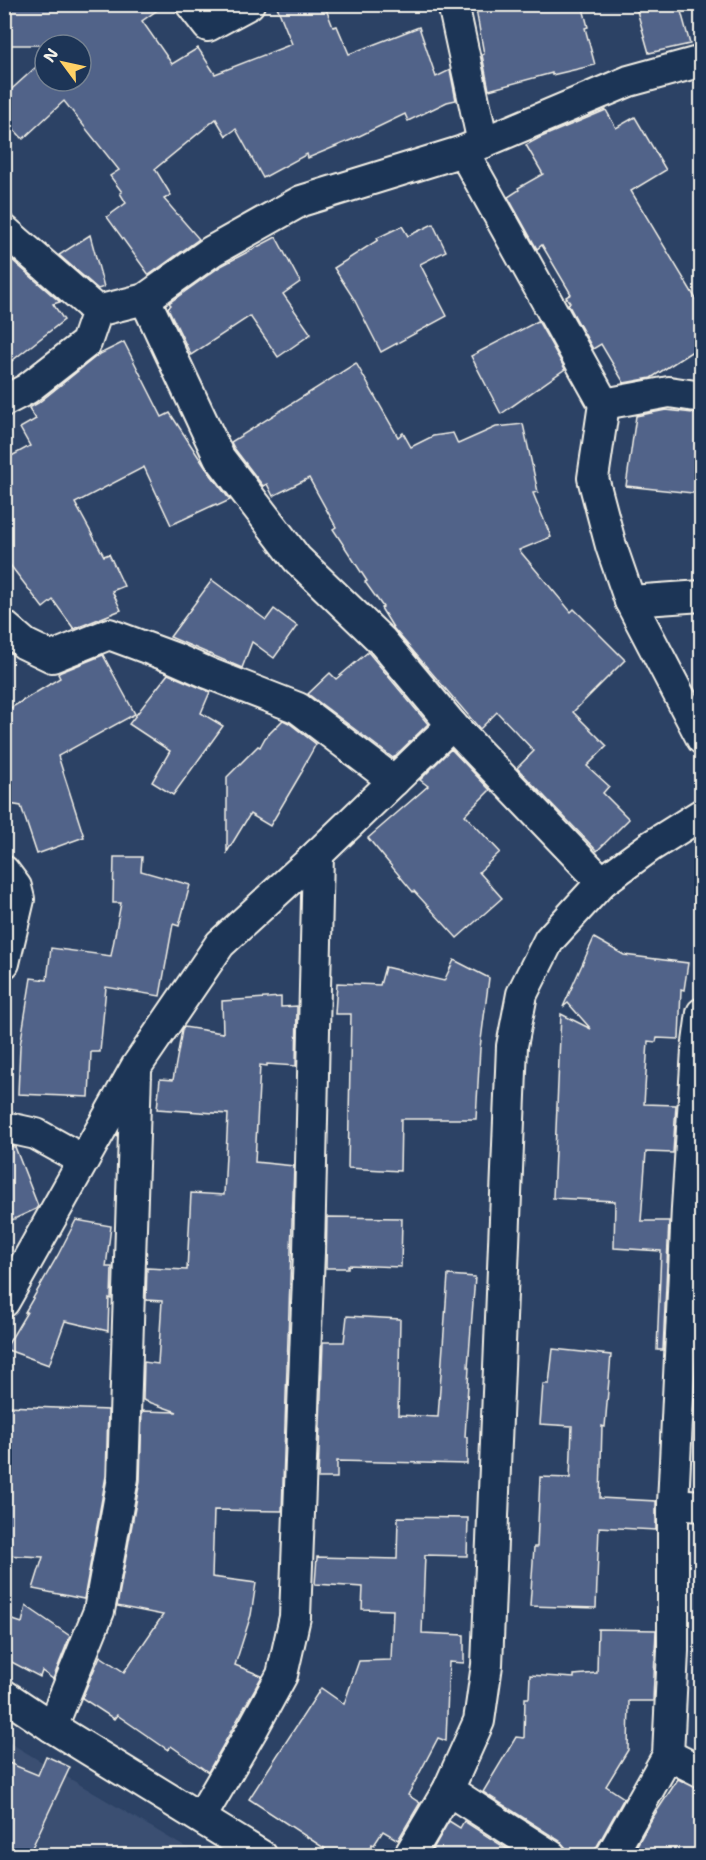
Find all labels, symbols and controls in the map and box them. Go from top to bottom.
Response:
north arrow [33,33,93,93]
text: N [39,44,63,66]

